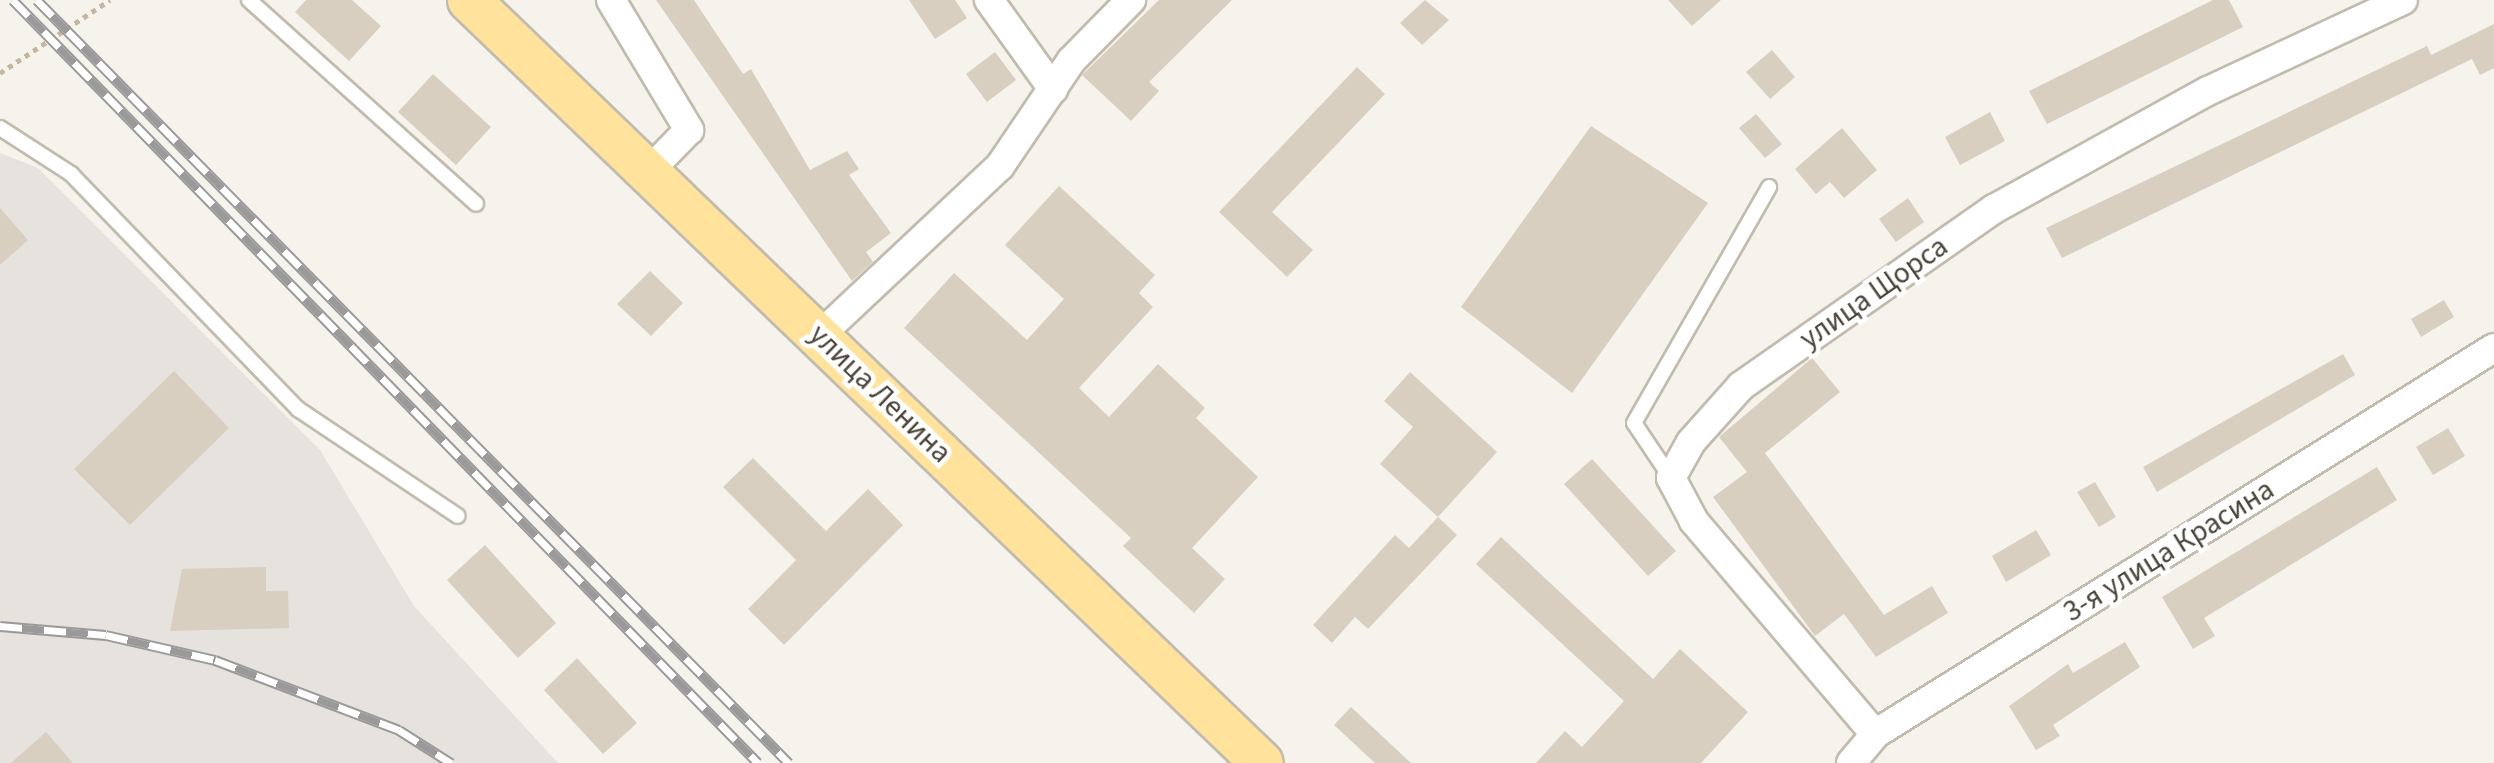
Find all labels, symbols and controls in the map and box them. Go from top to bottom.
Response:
street label: улица Щорса [1793,229,1955,357]
street label: улица Ленина [801,317,959,471]
street label: 3-я улица Красина [2057,472,2281,630]

